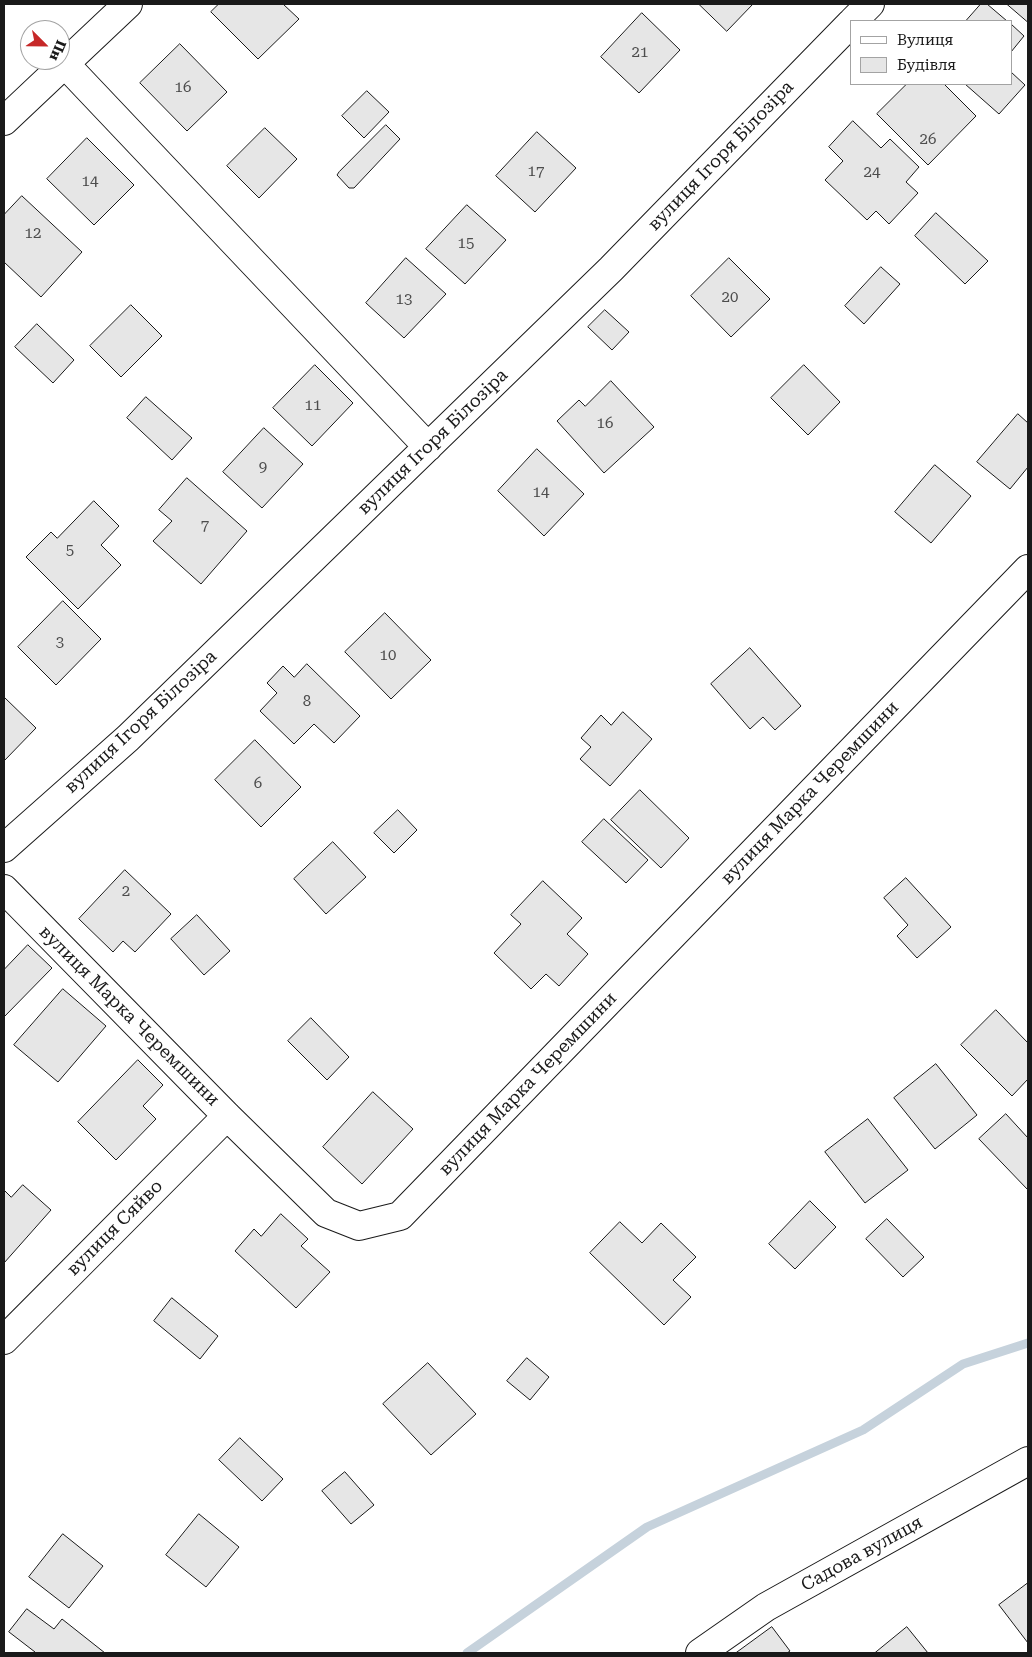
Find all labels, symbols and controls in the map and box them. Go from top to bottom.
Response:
north arrow [20,20,70,70]
legend [850,20,1012,85]
text: Вулиця [897,31,953,49]
text: Пн [46,38,69,63]
house number: 21 [632,44,648,62]
text: Будівля [897,56,956,74]
street label: вулиця Ігоря Білозіра [644,77,798,235]
house number: 16 [175,79,191,97]
house number: 26 [920,131,936,149]
house number: 17 [528,163,544,181]
house number: 24 [864,164,880,182]
house number: 14 [82,173,98,191]
house number: 12 [25,225,41,243]
house number: 15 [458,235,474,253]
house number: 20 [722,289,738,307]
house number: 13 [396,291,412,309]
street label: вулиця Ігоря Білозіра [354,365,512,519]
house number: 11 [305,397,321,415]
house number: 16 [597,415,613,433]
house number: 9 [259,459,267,477]
house number: 14 [533,484,549,502]
house number: 7 [201,517,209,535]
house number: 5 [66,542,74,560]
house number: 3 [56,634,64,652]
street label: вулиця Ігоря Білозіра [60,646,222,798]
house number: 10 [380,647,396,665]
house number: 8 [303,693,311,711]
street label: вулиця Марка Черемшини [717,697,903,889]
house number: 6 [254,775,262,793]
house number: 2 [122,883,130,901]
street label: вулиця Марка Черемшини [34,921,224,1111]
street label: вулиця Марка Черемшини [435,988,621,1180]
street label: вулиця Сяйво [63,1176,167,1280]
street label: Садова вулиця [798,1512,926,1596]

